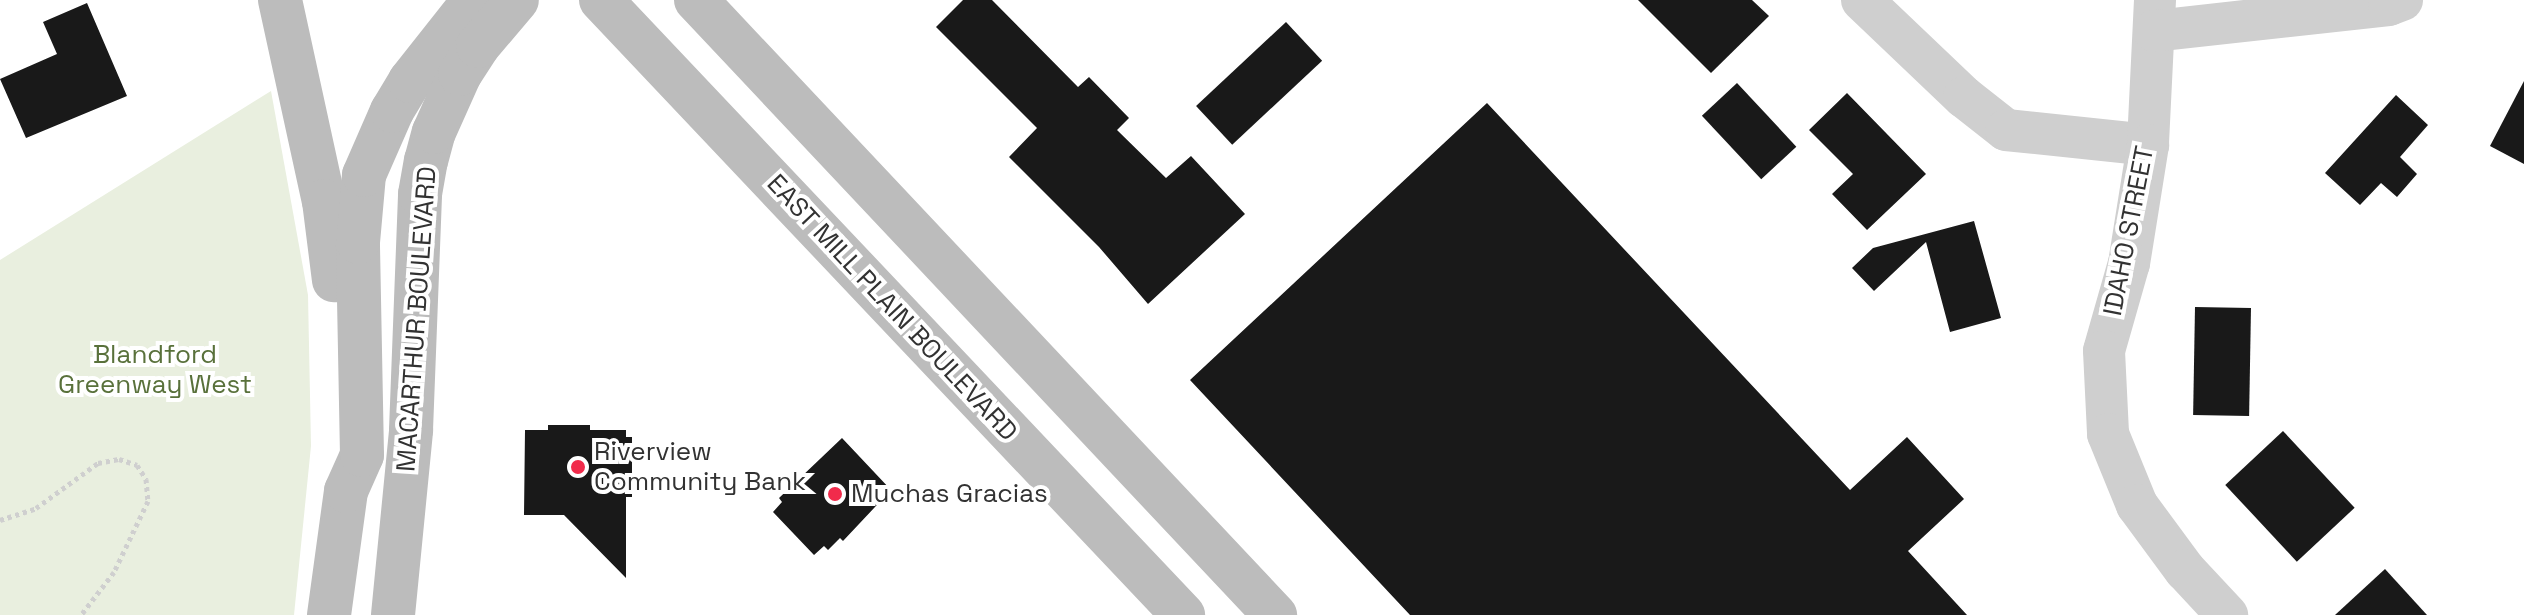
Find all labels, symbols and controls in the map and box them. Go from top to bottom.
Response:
street label: IDAHO STREET [2097,143,2161,319]
street label: MACARTHUR BOULEVARD [391,165,443,473]
street label: EAST MILL PLAIN BOULEVARD [760,168,1024,448]
park label: Blandford Greenway West [58,339,252,400]
place label: Riverview Community Bank [594,436,806,498]
marker: Riverview Community Bank [569,458,587,476]
place label: Muchas Gracias [851,478,1048,510]
marker: Muchas Gracias [826,485,844,503]

